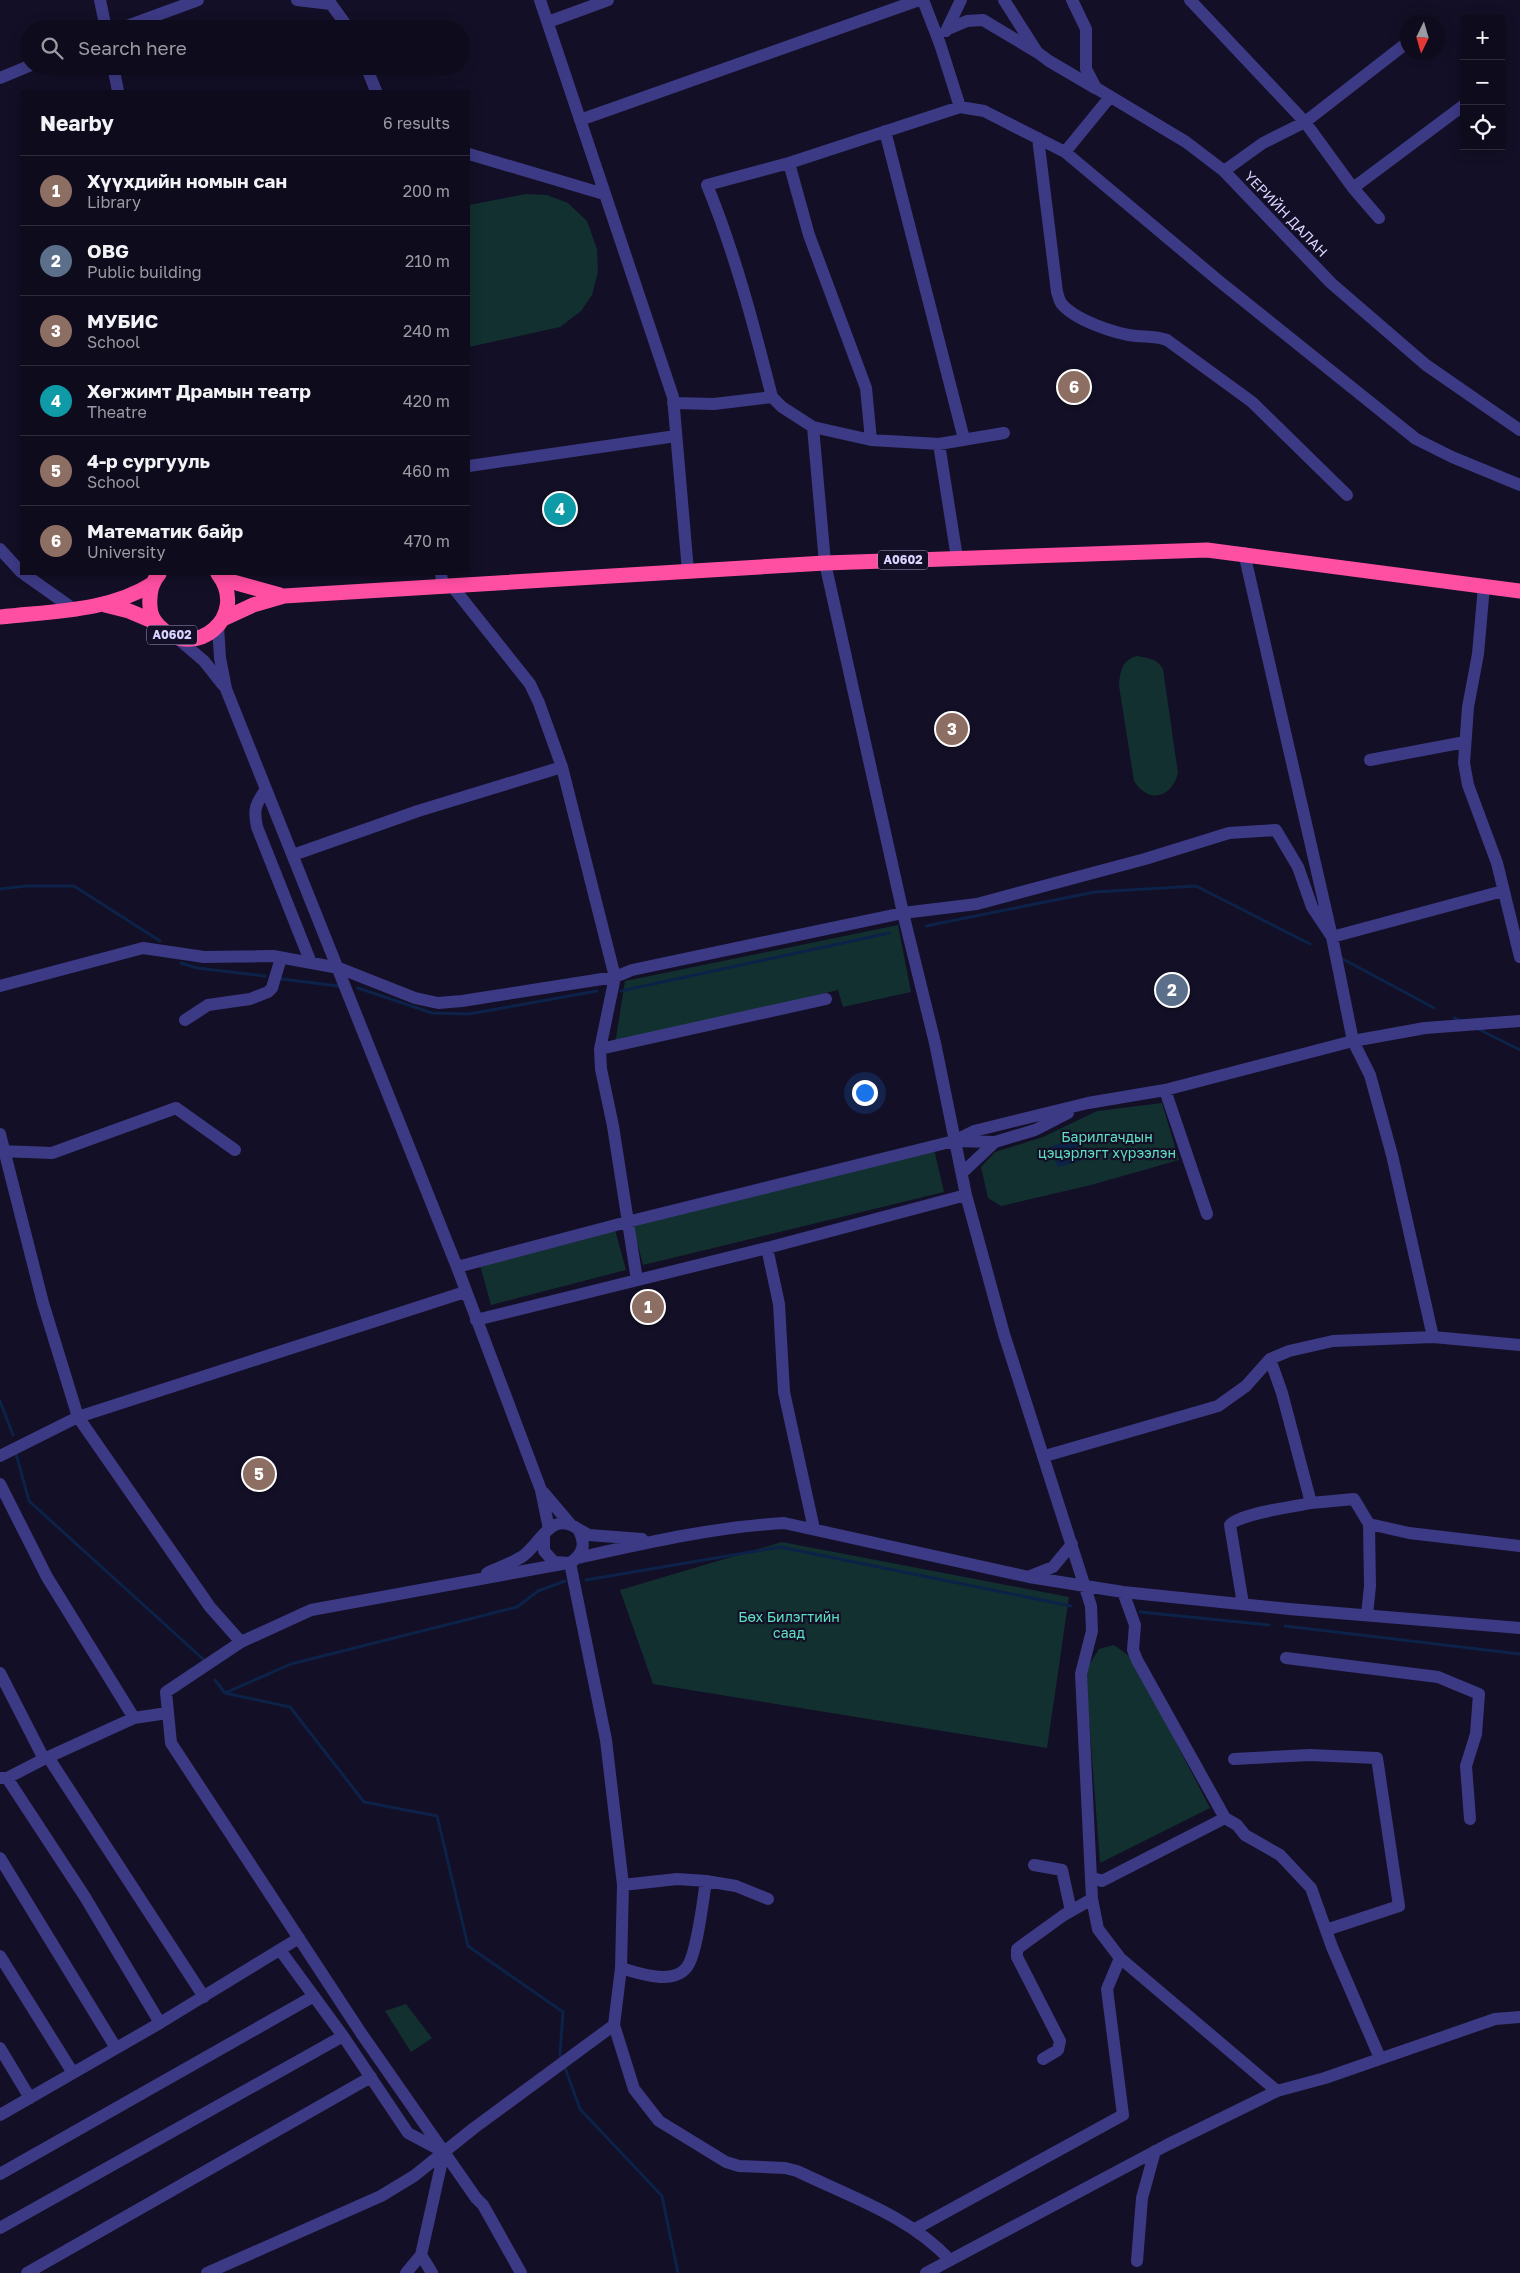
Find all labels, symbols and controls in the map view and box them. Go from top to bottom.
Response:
north arrow [1400,15,1445,60]
map controls [1460,15,1505,150]
button: + [1460,15,1505,60]
search box [20,20,470,75]
icon: search [38,34,66,62]
text: Search here [78,36,187,59]
button: − [1460,60,1505,105]
button: locate [1460,105,1505,150]
text: Nearby [40,110,114,136]
text: 6 results [383,113,450,133]
street label: ҮЕРИЙН ДАЛАН [1241,167,1332,260]
text: Хүүхдийн номын сан [87,169,287,192]
text: 1 [52,181,60,201]
text: 200 m [403,181,450,201]
text: Library [87,192,141,212]
text: OBG [87,239,129,262]
text: 2 [51,251,61,271]
text: 210 m [405,251,450,271]
text: Public building [87,262,202,282]
text: МУБИС [87,309,158,332]
text: 3 [51,321,61,341]
text: 240 m [403,321,450,341]
text: School [87,332,140,352]
pin: 6 [1058,368,1090,406]
text: Хөгжимт Драмын театр [87,379,311,402]
text: 4 [51,391,61,411]
text: 420 m [403,391,450,411]
text: Theatre [87,402,147,422]
text: 4-р сургууль [87,449,210,472]
text: 5 [51,461,61,481]
text: 460 m [402,461,450,481]
text: School [87,472,140,492]
pin: 4 [544,490,576,528]
text: Математик байр [87,519,243,542]
text: 6 [51,531,61,551]
text: 470 m [404,531,450,551]
text: University [87,542,165,562]
road number: A0602 [878,550,928,570]
road number: A0602 [147,626,197,644]
pin: 3 [936,710,968,748]
pin: 2 [1156,971,1188,1009]
your location [852,1080,878,1106]
park label: Барилгачдын цэцэрлэгт хүрээлэн [1038,1128,1176,1161]
pin: 1 [632,1288,664,1326]
pin: 5 [243,1455,275,1493]
park label: Бөх Билэгтийн саад [738,1608,840,1641]

